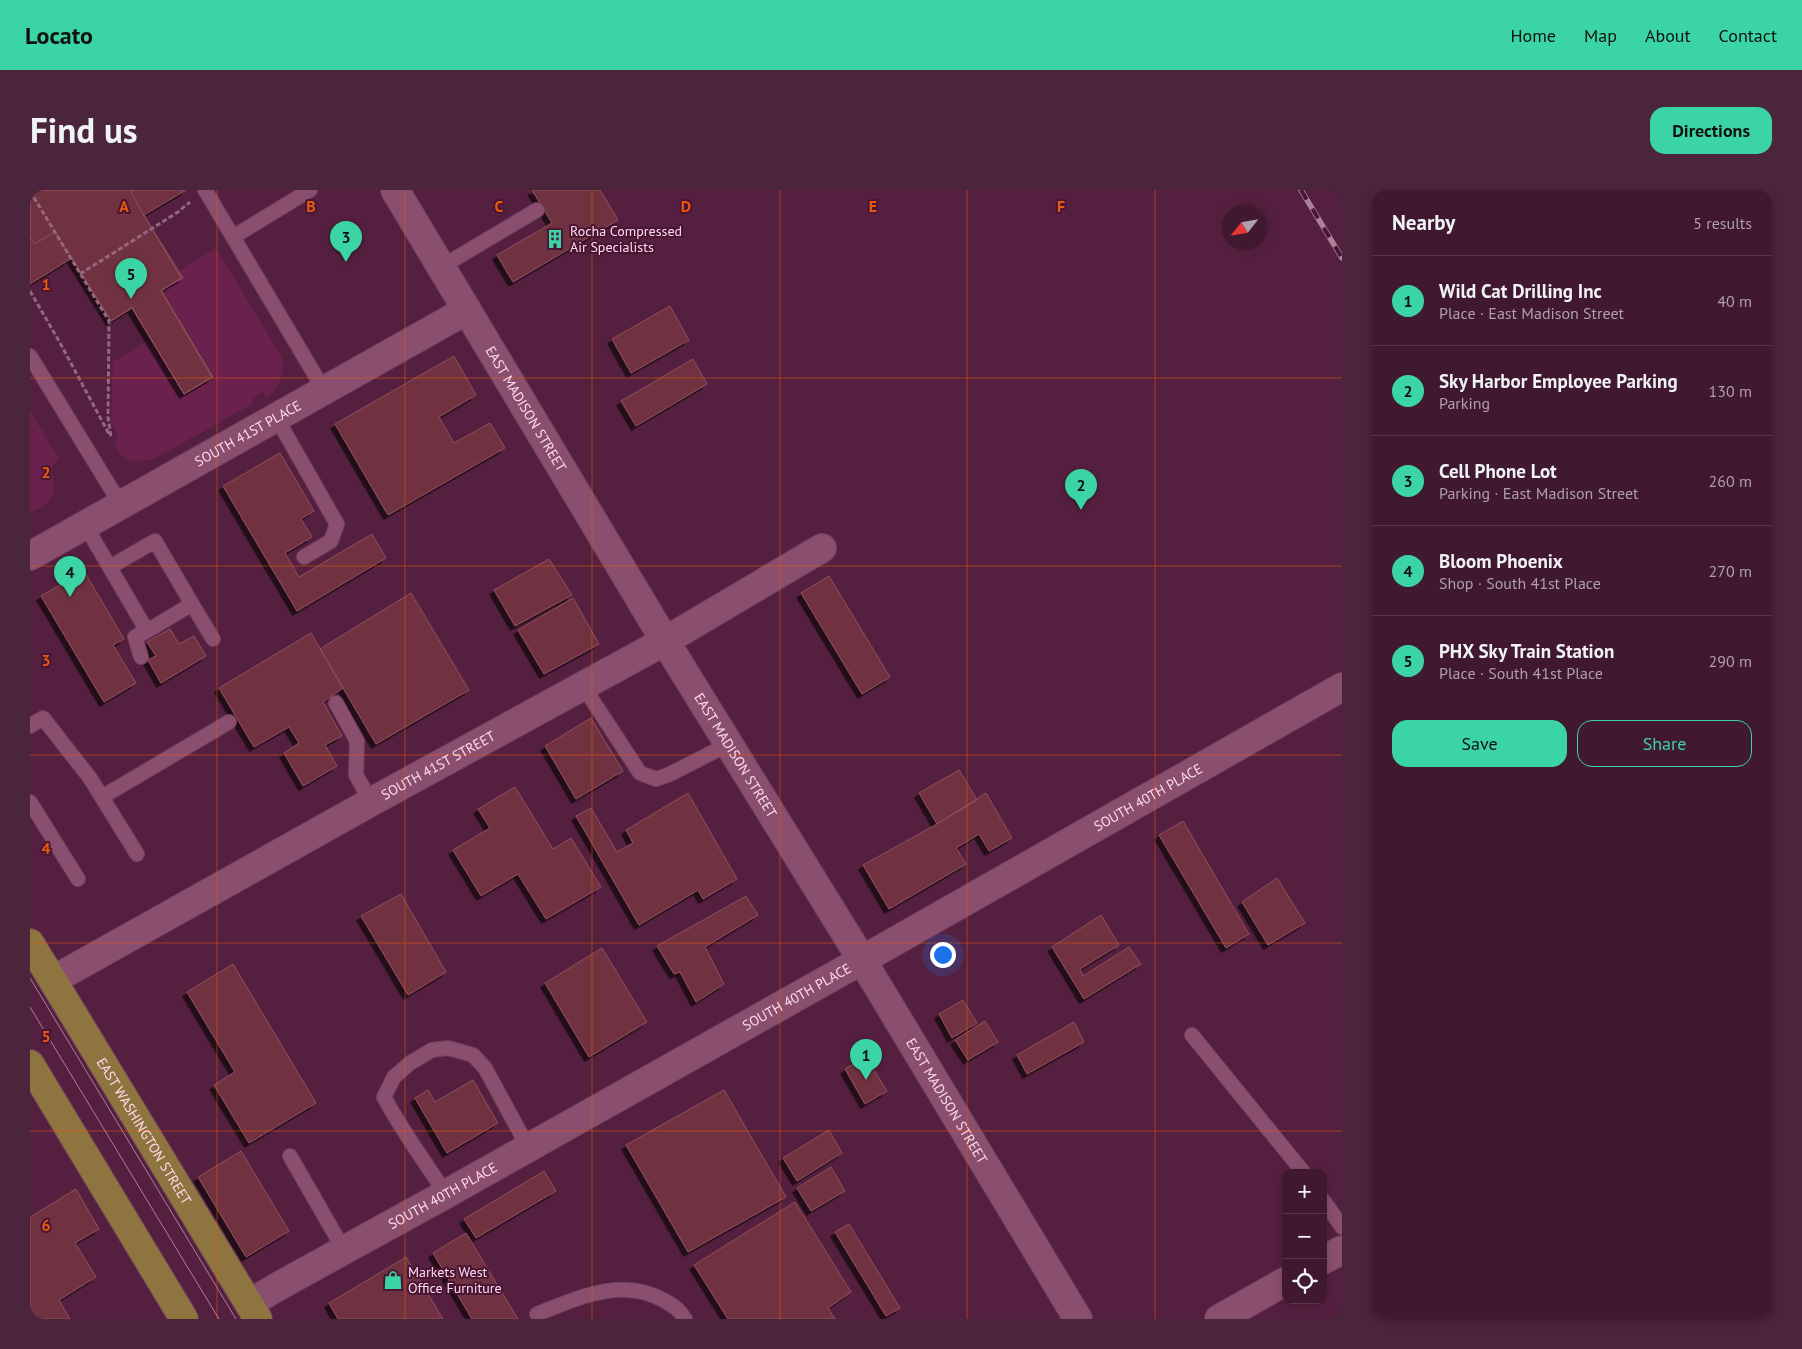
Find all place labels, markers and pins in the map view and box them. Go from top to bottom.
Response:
pin: 3 [330,221,362,262]
place label: Rocha Compressed Air Specialists [570,222,682,256]
building icon: Rocha Compressed Air Specialists [544,228,566,250]
pin: 5 [115,258,147,299]
pin: 2 [1065,469,1097,510]
pin: 4 [54,556,86,597]
pin: 1 [850,1039,882,1080]
place label: Markets West Office Furniture [408,1263,502,1297]
shop icon: Markets West Office Furniture [382,1269,404,1291]

